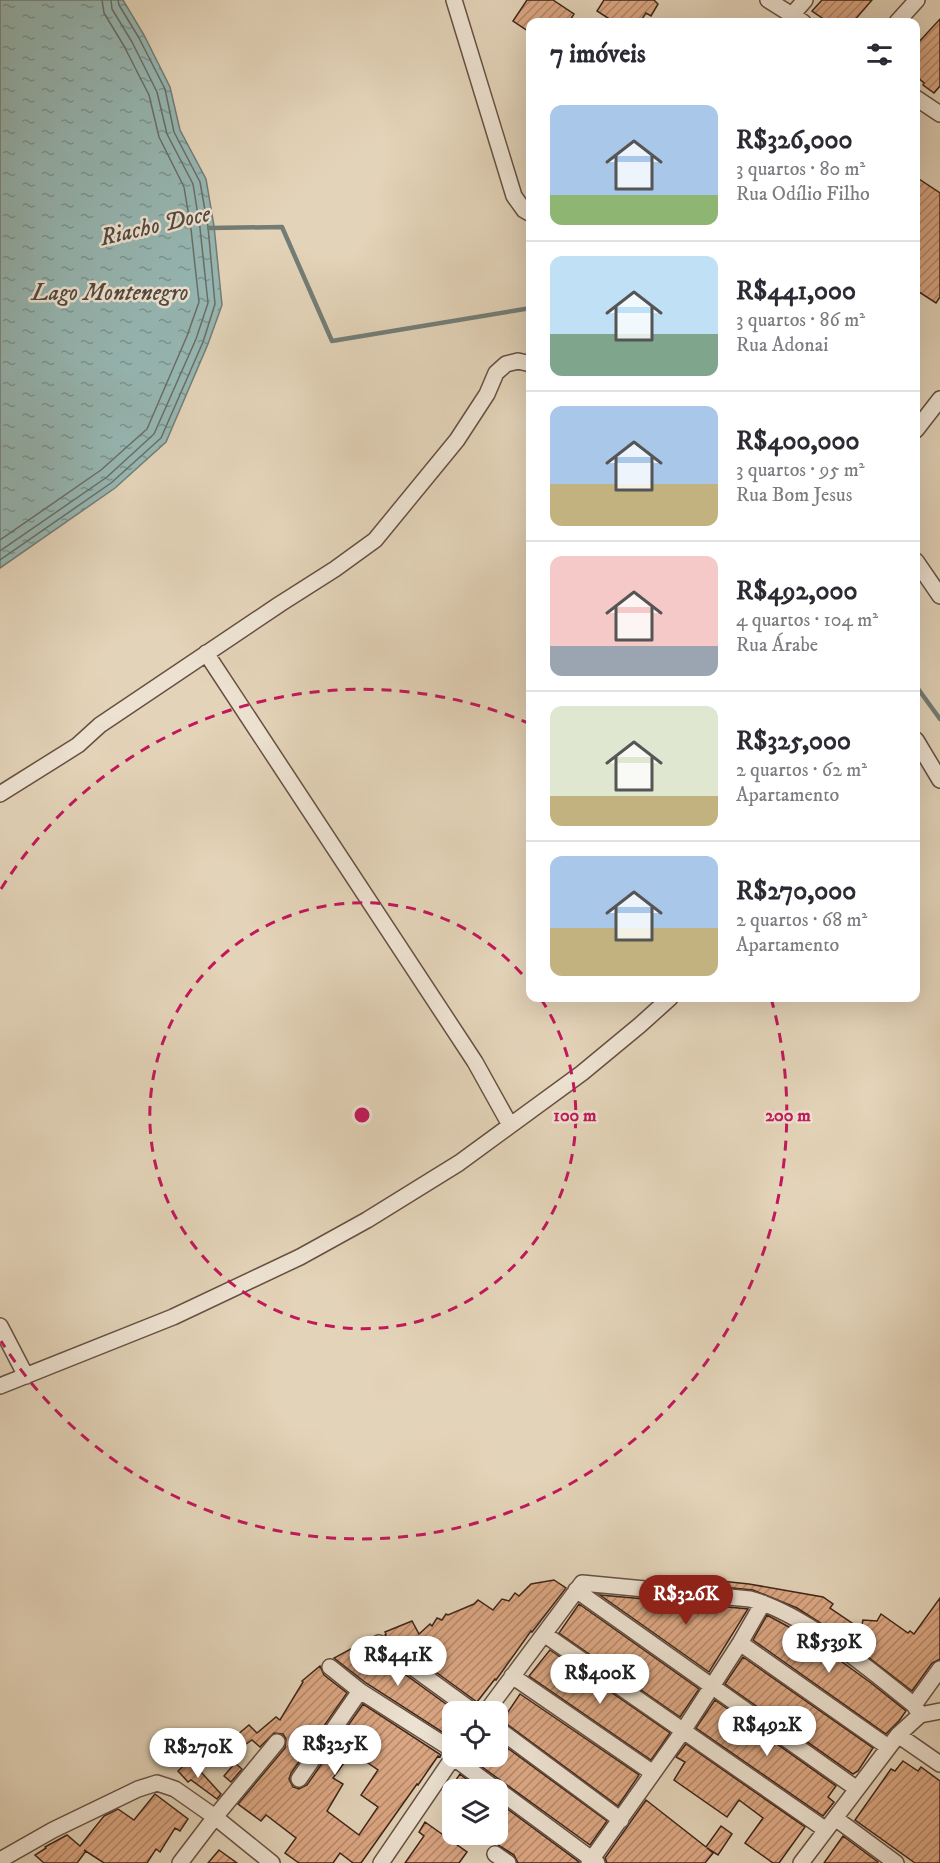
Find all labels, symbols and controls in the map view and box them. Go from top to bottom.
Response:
text: 7 imóveis [550,38,646,71]
icon: filters [863,38,896,71]
text: R$326,000 [736,124,852,157]
icon: home [598,129,670,201]
text: 3 quartos · 80 m² [736,157,865,182]
text: Rua Odílio Filho [736,182,870,207]
water label: Riacho Doce [96,199,214,253]
text: R$441,000 [736,275,856,308]
water label: Lago Montenegro [30,278,189,308]
icon: home [598,280,670,352]
text: 3 quartos · 86 m² [736,308,865,333]
text: Rua Adonai [736,333,828,358]
text: R$400,000 [736,425,859,458]
icon: home [598,430,670,502]
text: 3 quartos · 95 m² [736,458,865,483]
text: Rua Bom Jesus [736,483,852,508]
text: R$492,000 [736,575,857,608]
icon: home [598,580,670,652]
text: 4 quartos · 104 m² [736,608,878,633]
text: Rua Árabe [736,633,818,658]
text: R$325,000 [736,725,851,758]
icon: home [598,730,670,802]
text: 2 quartos · 62 m² [736,758,867,783]
text: Apartamento [736,783,839,808]
text: R$270,000 [736,875,856,908]
icon: home [598,880,670,952]
text: 2 quartos · 68 m² [736,908,867,933]
text: Apartamento [736,933,839,958]
centre of rings [352,1105,372,1125]
text: 100 m [553,1105,597,1127]
text: 200 m [765,1105,811,1127]
pin: R$326K [637,1575,735,1626]
text: R$326K [653,1582,719,1607]
pin: R$539K [780,1623,878,1674]
text: R$539K [796,1630,862,1655]
pin: R$441K [349,1636,447,1687]
text: R$441K [364,1643,432,1668]
pin: R$400K [551,1654,649,1705]
text: R$400K [564,1661,636,1686]
map controls [442,1701,508,1845]
button: locate [442,1701,508,1767]
pin: R$492K [718,1706,816,1757]
text: R$492K [732,1713,802,1738]
pin: R$325K [286,1725,384,1776]
pin: R$270K [149,1728,247,1779]
text: R$325K [302,1732,368,1757]
text: R$270K [164,1735,232,1760]
button: layers [442,1779,508,1845]

